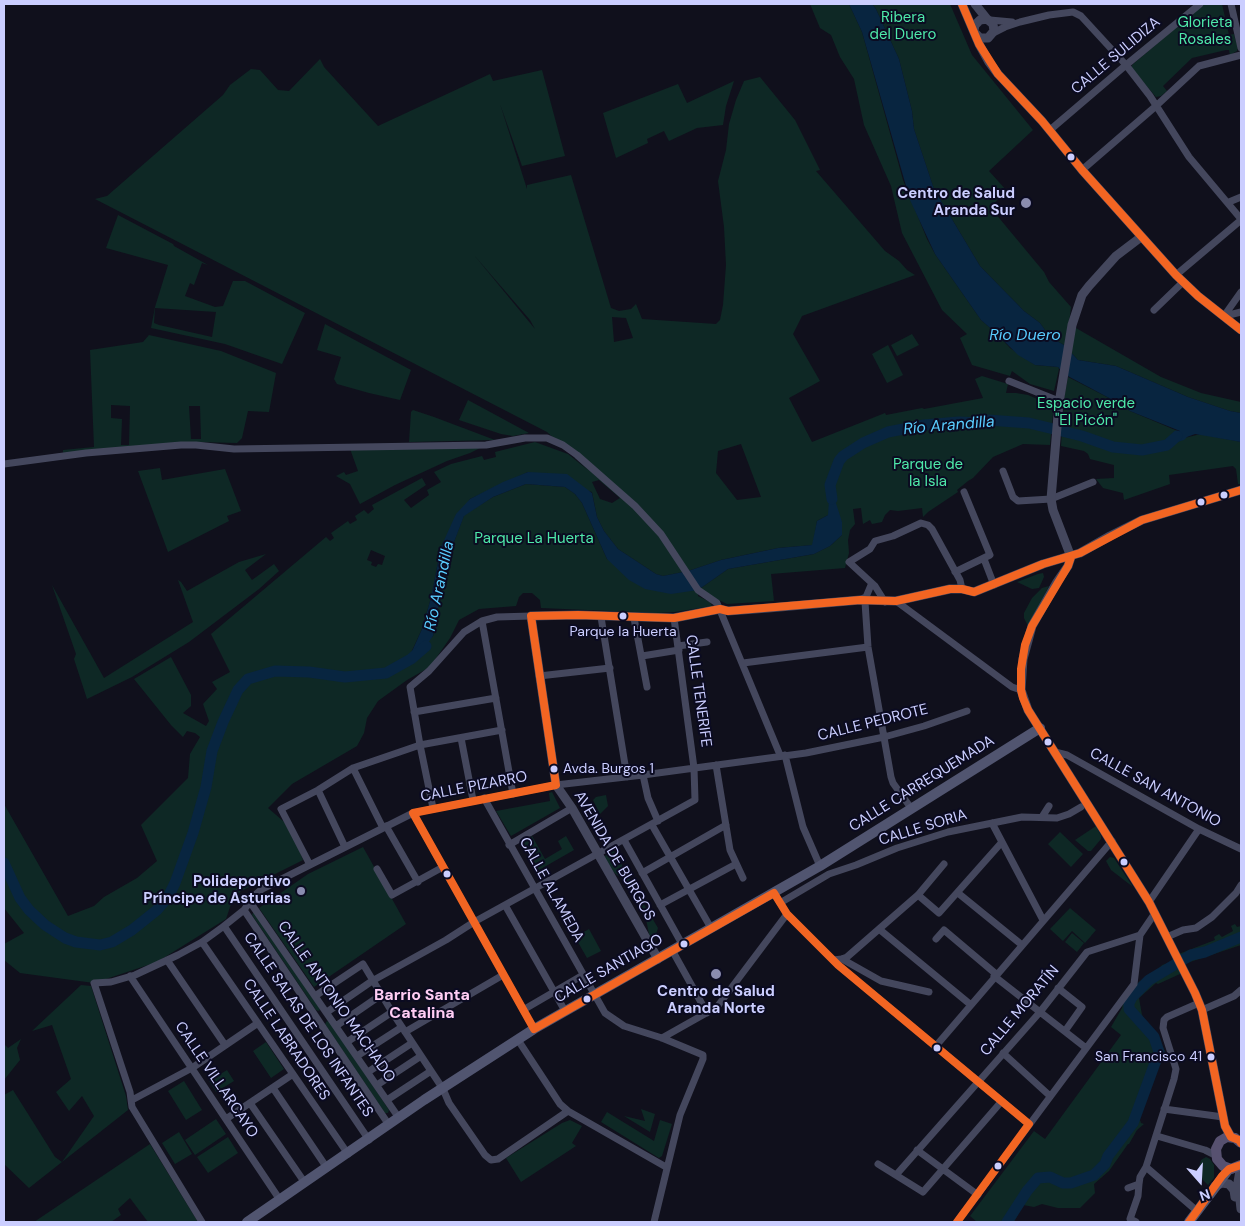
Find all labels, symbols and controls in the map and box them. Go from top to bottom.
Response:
park label: Ribera del Duero [870,9,936,44]
street label: CALLE SULIDIZA [1068,14,1164,98]
park label: Glorieta Rosales [1177,14,1233,49]
unlabelled marker [1066,152,1076,162]
place label: Centro de Salud Aranda Sur [897,185,1015,220]
marker: Centro de Salud Aranda Sur [1019,196,1033,210]
water label: Río Duero [989,326,1061,346]
park label: Espacio verde "El Picón" [1037,395,1135,430]
water label: Río Arandilla [903,412,995,440]
park label: Parque de la Isla [893,456,963,491]
unlabelled marker [1219,490,1229,500]
unlabelled marker [1196,497,1206,507]
park label: Parque La Huerta [474,530,594,548]
water label: Río Arandilla [421,539,459,633]
marker: Parque la Huerta [618,611,628,621]
place label: Parque la Huerta [569,624,677,640]
street label: CALLE TENERIFE [681,634,715,748]
street label: CALLE PEDROTE [816,701,930,745]
street label: CALLE CARREQUEMADA [846,732,998,836]
unlabelled marker [1043,737,1053,747]
street label: CALLE SAN ANTONIO [1086,744,1224,832]
place label: Avda. Burgos 1 [563,761,654,777]
marker: Avda. Burgos 1 [549,764,559,774]
street label: CALLE PIZARRO [419,768,529,806]
street label: AVENIDA DE BURGOS [570,788,658,924]
street label: CALLE SORIA [877,806,969,850]
street label: CALLE ALAMEDA [515,834,587,946]
unlabelled marker [1119,857,1129,867]
unlabelled marker [442,869,452,879]
place label: Polideportivo Príncipe de Asturias [143,873,291,908]
marker: Polideportivo Príncipe de Asturias [295,885,307,897]
street label: CALLE ANTONIO MACHADO [273,918,399,1086]
street label: CALLE SALAS DE LOS INFANTES [239,929,377,1121]
street label: CALLE SANTIAGO [552,931,666,1007]
unlabelled marker [679,939,689,949]
street label: CALLE MORATÍN [977,962,1063,1060]
marker: Centro de Salud Aranda Norte [709,967,723,981]
street label: CALLE LABRADORES [239,976,333,1104]
place label: Centro de Salud Aranda Norte [657,983,775,1018]
district label: Barrio Santa Catalina [374,986,470,1024]
unlabelled marker [582,994,592,1004]
street label: CALLE VILLARCAYO [171,1019,261,1141]
unlabelled marker [932,1043,942,1053]
place label: San Francisco 41 [1095,1049,1202,1065]
marker: San Francisco 41 [1206,1052,1216,1062]
north arrow [1175,1156,1225,1206]
unlabelled marker [993,1161,1003,1171]
text: N [1197,1185,1213,1205]

